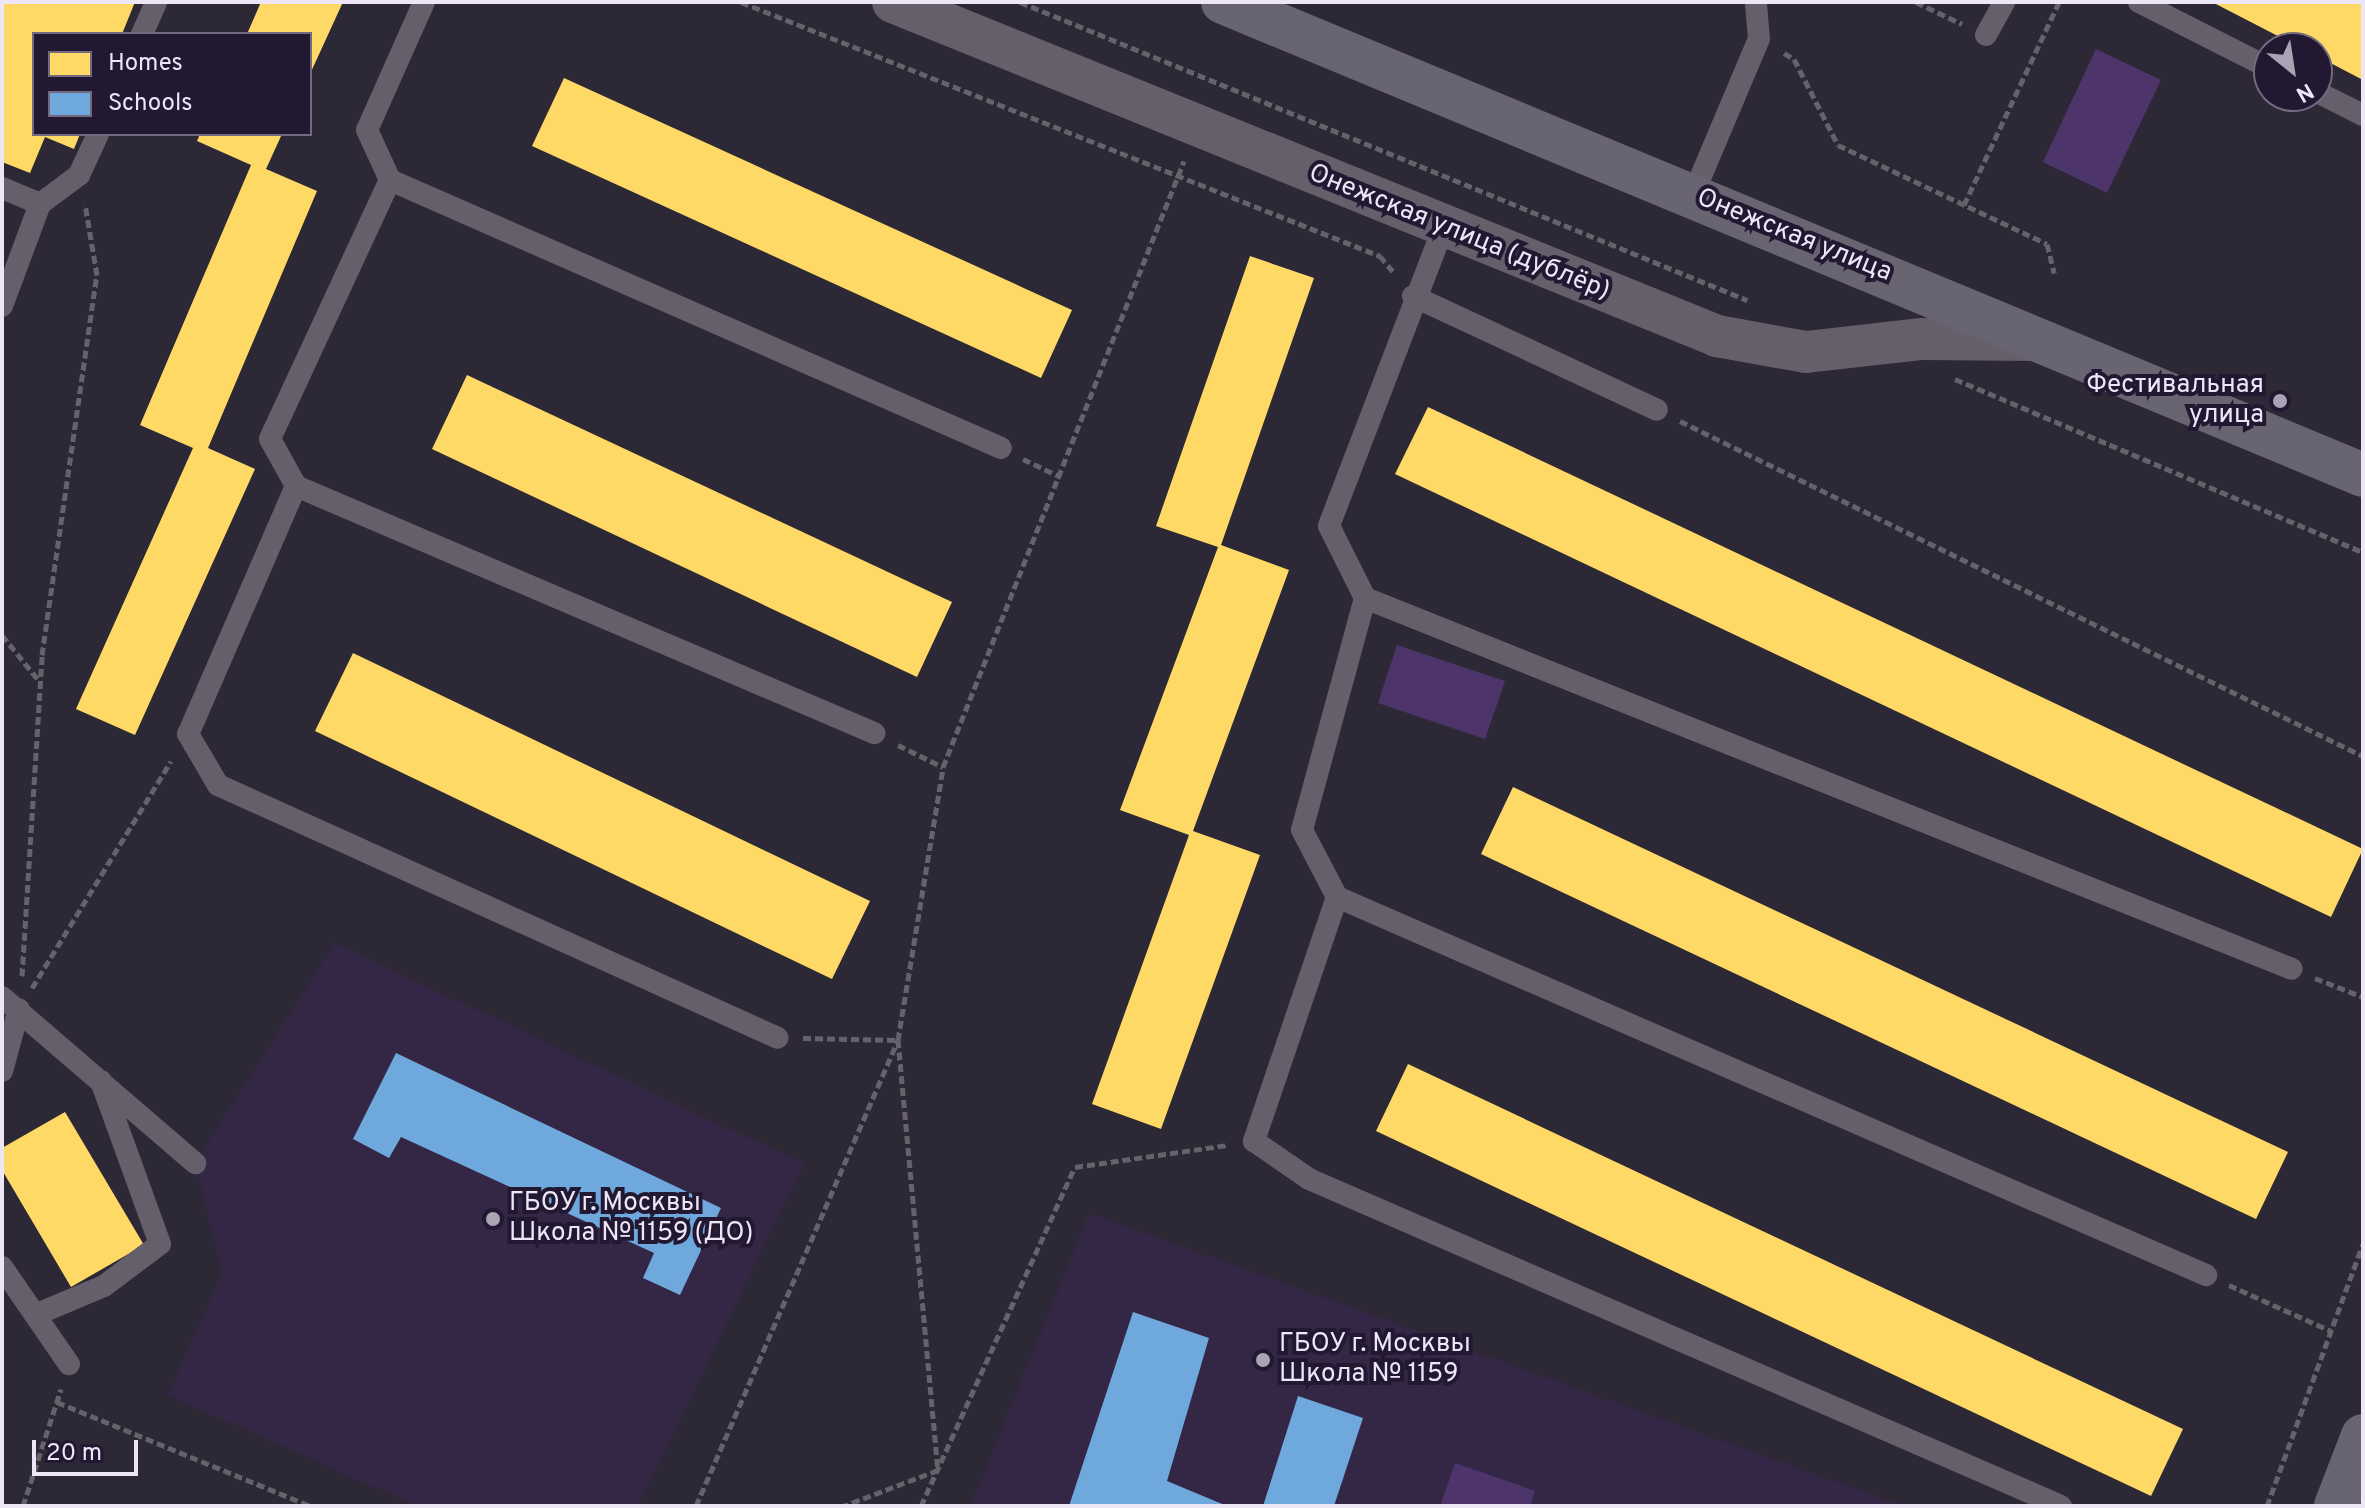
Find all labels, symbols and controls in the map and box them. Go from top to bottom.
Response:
legend [32,32,312,136]
north arrow [2253,32,2333,112]
text: Homes [108,49,183,79]
text: N [2291,76,2318,107]
text: Schools [108,89,193,119]
street label: Онежская улица (дублёр) [1304,158,1614,308]
street label: Онежская улица [1692,183,1896,289]
place label: Фестивальная улица [2086,370,2264,432]
marker: Фестивальная улица [2271,392,2289,410]
place label: ГБОУ г. Москвы Школа № 1159 (ДО) [509,1188,753,1250]
marker: ГБОУ г. Москвы Школа № 1159 (ДО) [484,1210,502,1228]
place label: ГБОУ г. Москвы Школа № 1159 [1279,1329,1472,1390]
marker: ГБОУ г. Москвы Школа № 1159 [1254,1351,1272,1369]
scale bar [36,1424,142,1474]
text: 20 m [46,1439,102,1469]

